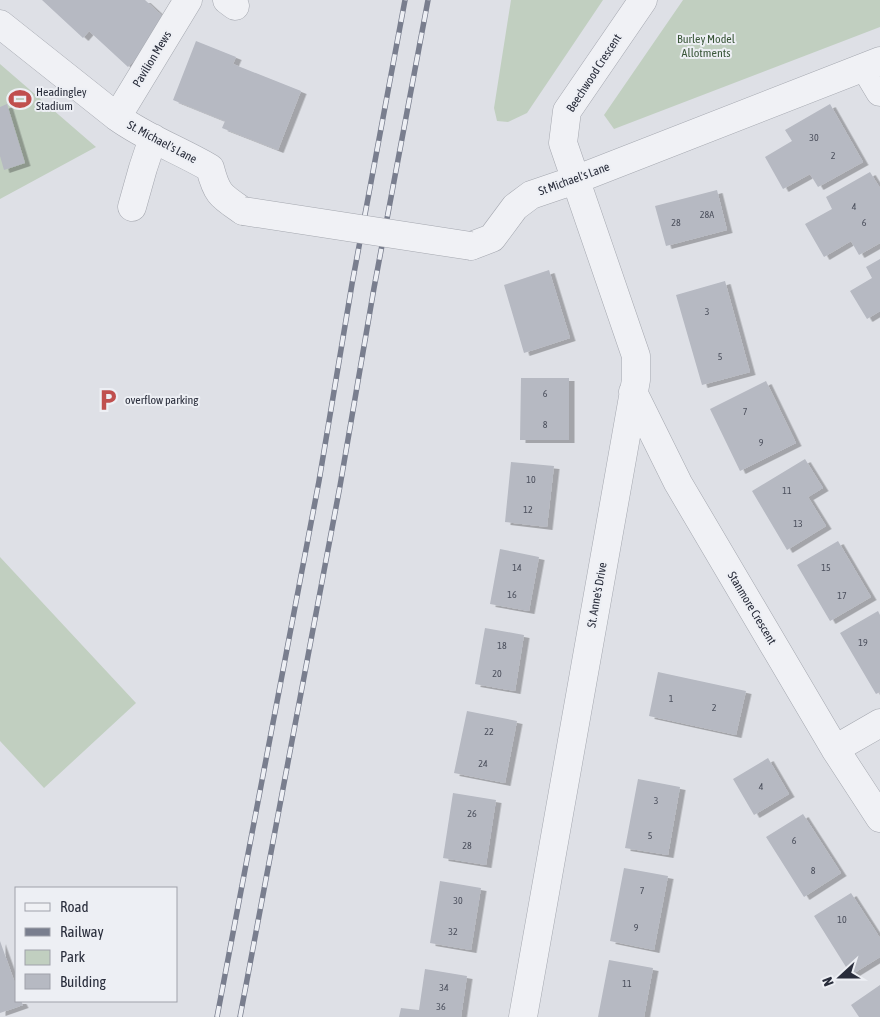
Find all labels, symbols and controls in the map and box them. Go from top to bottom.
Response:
street label: Pavilion Mews [130,29,174,89]
street label: Beechwood Crescent [564,31,625,115]
park label: Burley Model Allotments [677,32,736,60]
place label: Headingley Stadium [36,85,87,113]
sports icon: Headingley Stadium [7,86,33,112]
street label: St. Michael's Lane [125,118,199,166]
house number: 30 [809,132,819,143]
house number: 2 [831,150,836,161]
street label: St Michael's Lane [536,160,612,198]
house number: 4 [852,201,857,212]
house number: 28A [700,209,714,220]
house number: 28 [671,217,681,228]
house number: 6 [862,217,867,228]
house number: 3 [705,306,710,317]
house number: 5 [718,351,723,362]
parking icon: overflow parking [95,387,121,413]
house number: 6 [543,388,548,399]
place label: overflow parking [125,393,199,407]
house number: 7 [743,406,748,417]
house number: 8 [543,419,548,430]
house number: 9 [759,437,764,448]
house number: 10 [526,474,536,485]
house number: 11 [782,485,792,496]
house number: 12 [523,504,533,515]
house number: 13 [793,518,803,529]
street label: St. Anne's Drive [584,561,610,629]
house number: 14 [512,562,522,573]
house number: 15 [821,562,831,573]
street label: Stanmore Crescent [725,569,780,647]
house number: 16 [507,589,517,600]
house number: 17 [837,590,847,601]
house number: 19 [858,637,868,648]
house number: 18 [497,640,507,651]
house number: 20 [492,668,502,679]
house number: 1 [669,693,674,704]
house number: 2 [712,702,717,713]
house number: 22 [484,726,494,737]
house number: 24 [478,758,488,769]
house number: 4 [759,781,764,792]
house number: 3 [654,795,659,806]
house number: 26 [467,808,477,819]
house number: 5 [648,830,653,841]
house number: 6 [792,835,797,846]
house number: 28 [462,840,472,851]
house number: 8 [811,865,816,876]
house number: 7 [640,885,645,896]
legend [15,887,178,1002]
house number: 30 [453,895,463,906]
text: Road [60,898,89,915]
house number: 10 [837,914,847,925]
house number: 9 [634,922,639,933]
text: Railway [60,923,104,940]
house number: 32 [448,926,458,937]
text: Park [60,948,85,965]
north arrow [815,952,865,1002]
text: Building [60,973,106,990]
text: N [819,975,837,988]
house number: 11 [622,978,632,989]
house number: 34 [439,982,449,993]
house number: 36 [436,1001,446,1012]

